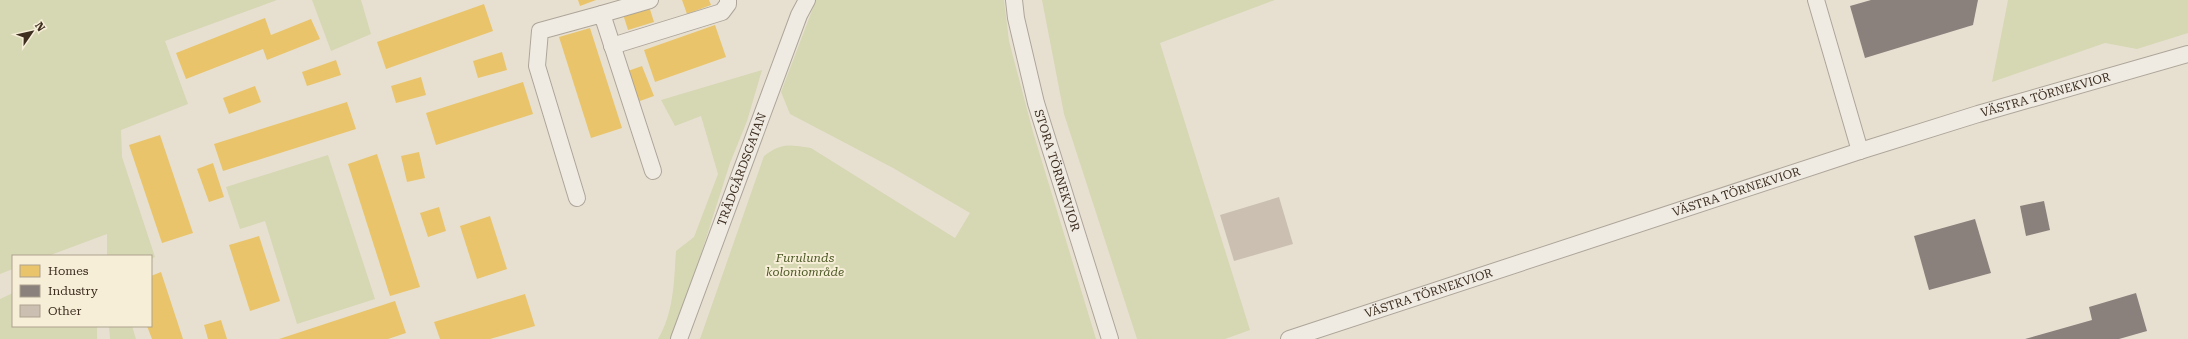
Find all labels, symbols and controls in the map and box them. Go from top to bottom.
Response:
north arrow [12,12,52,52]
text: N [32,20,48,34]
street label: VÄSTRA TÖRNEKVIOR [1979,69,2112,120]
street label: STORA TÖRNEKVIOR [1031,108,1083,234]
street label: TRÄDGÅRDSGATAN [714,110,769,228]
street label: VÄSTRA TÖRNEKVIOR [1671,164,1803,219]
park label: Furulunds koloniområde [766,251,844,279]
legend [12,255,152,327]
text: Homes [48,264,89,278]
street label: VÄSTRA TÖRNEKVIOR [1363,265,1495,321]
text: Industry [48,284,99,298]
text: Other [48,304,81,318]

